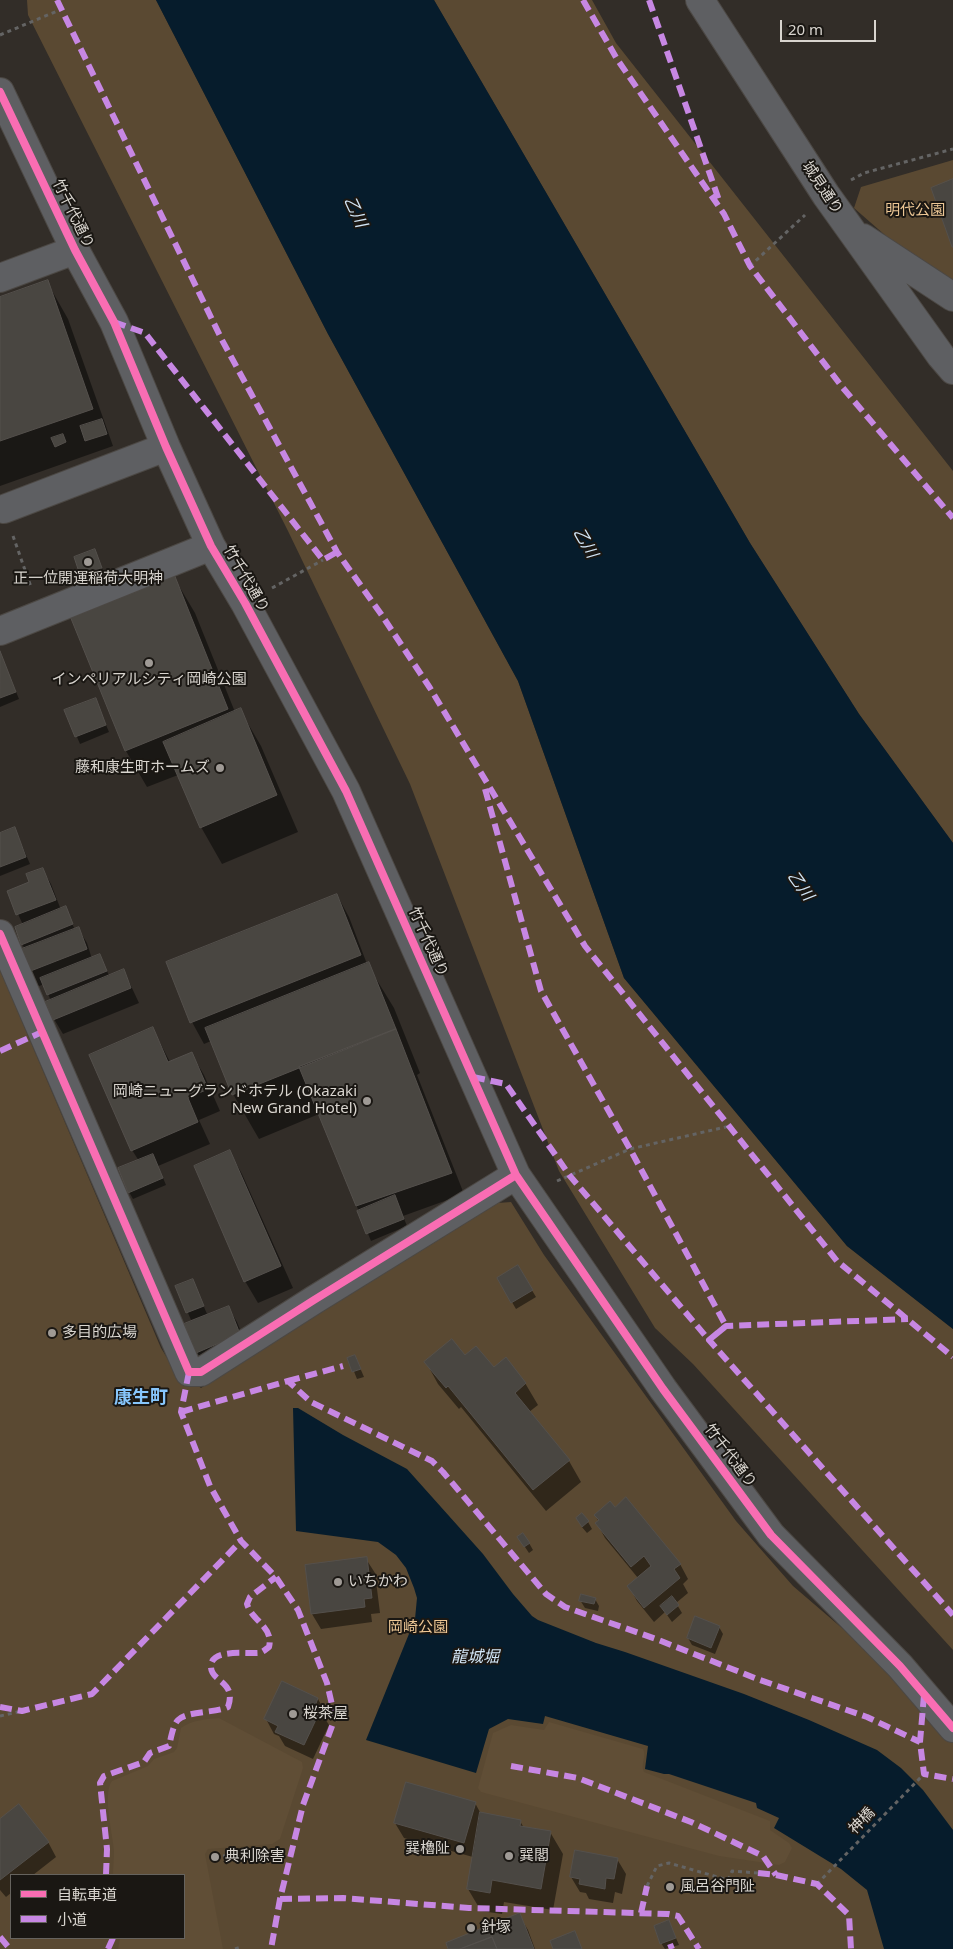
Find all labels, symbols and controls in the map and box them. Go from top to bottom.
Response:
scale bar [783,10,879,42]
text: 20 m [788,19,823,39]
street label: 城見通り [798,158,846,218]
street label: 竹千代通り [48,176,98,252]
water label: 乙川 [340,193,370,231]
park label: 明代公園 [885,202,945,220]
water label: 乙川 [569,524,601,562]
street label: 竹千代通り [219,542,273,616]
marker: 正一位開運稲荷大明神 [82,556,94,568]
place label: 正一位開運稲荷大明神 [13,570,163,588]
marker: インペリアルシティ岡崎公園 [143,657,155,669]
place label: インペリアルシティ岡崎公園 [52,671,246,689]
place label: 藤和康生町ホームズ [75,759,210,777]
marker: 藤和康生町ホームズ [214,762,226,774]
water label: 乙川 [783,867,817,905]
street label: 竹千代通り [405,904,451,980]
place label: 岡崎ニューグランドホテル (Okazaki New Grand Hotel) [113,1083,357,1118]
marker: 岡崎ニューグランドホテル (Okazaki New Grand Hotel) [361,1095,373,1107]
place label: 多目的広場 [62,1324,137,1342]
marker: 多目的広場 [46,1327,58,1339]
district label: 康生町 [114,1387,168,1409]
street label: 竹千代通り [700,1421,760,1491]
place label: いちかわ [348,1573,408,1591]
marker: いちかわ [332,1576,344,1588]
park label: 岡崎公園 [388,1619,448,1637]
water label: 龍城堀 [451,1647,499,1667]
place label: 桜茶屋 [303,1705,348,1723]
marker: 桜茶屋 [287,1708,299,1720]
street label: 神橋 [845,1804,879,1838]
place label: 巽櫓阯 [405,1840,450,1858]
marker: 巽櫓阯 [454,1843,466,1855]
place label: 巽閣 [519,1847,549,1865]
place label: 典利除害 [225,1848,285,1866]
marker: 巽閣 [503,1850,515,1862]
marker: 典利除害 [209,1851,221,1863]
legend [10,1874,185,1939]
place label: 風呂谷門阯 [680,1878,755,1896]
marker: 風呂谷門阯 [664,1881,676,1893]
text: 自転車道 [57,1884,117,1904]
text: 小道 [57,1909,87,1929]
place label: 針塚 [481,1919,511,1937]
marker: 針塚 [465,1922,477,1934]

